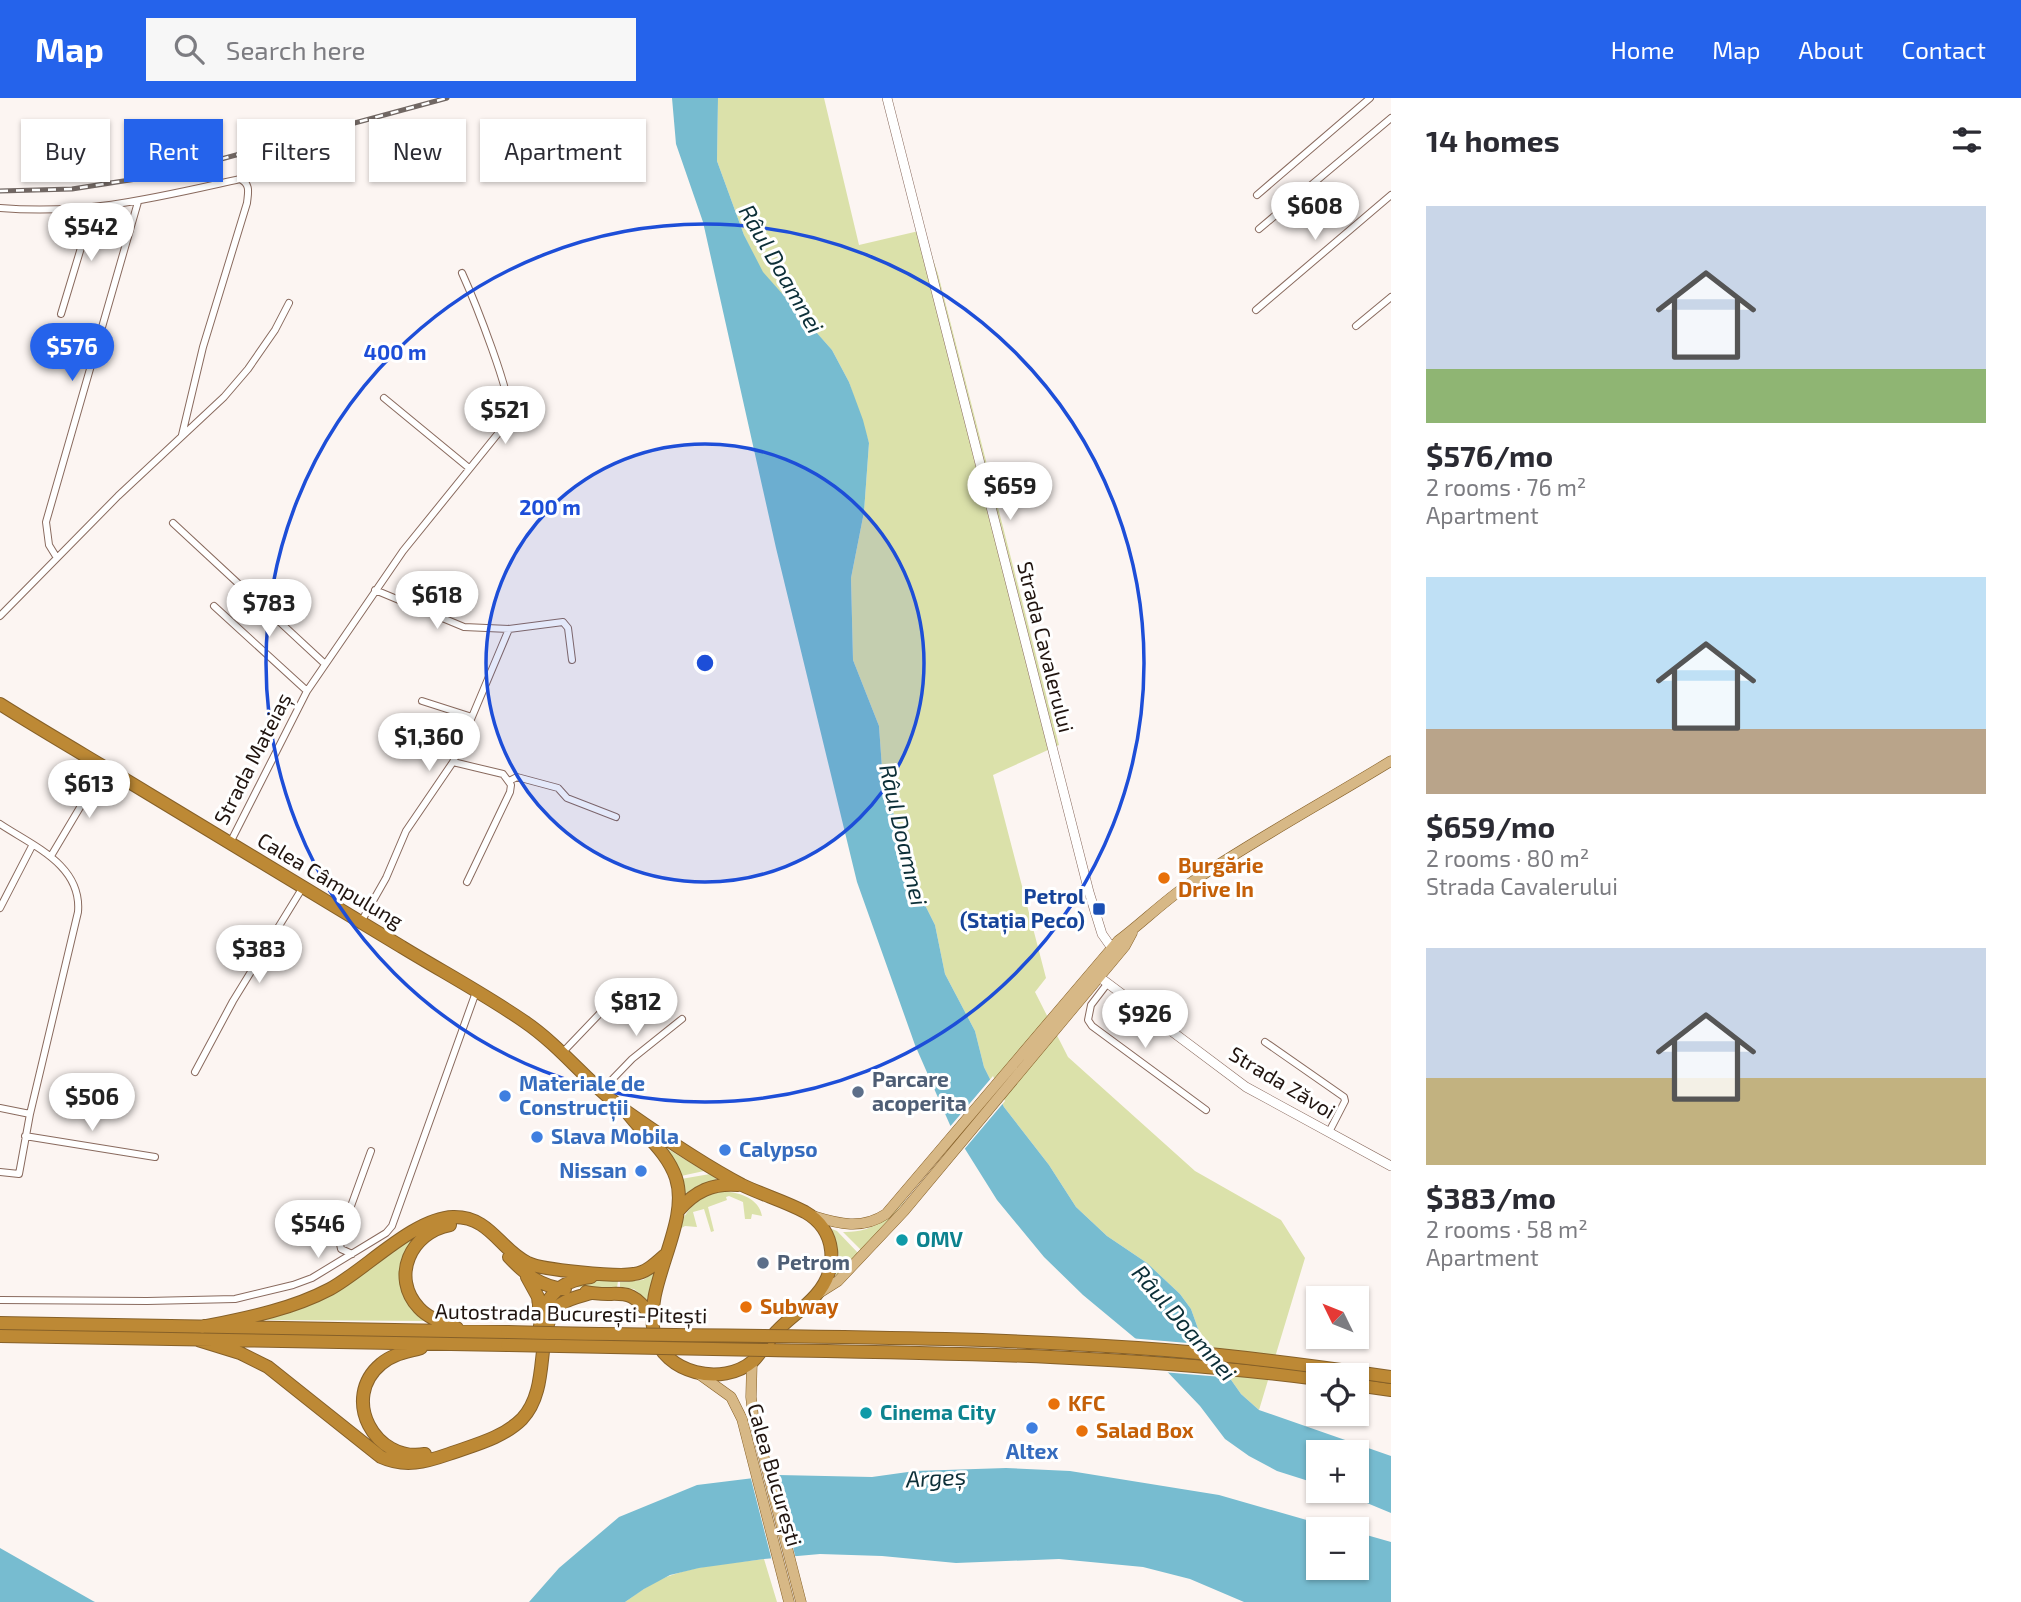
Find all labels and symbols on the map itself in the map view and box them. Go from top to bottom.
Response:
pin: $608 [1274,183,1356,242]
water label: Râul Doamnei [734,199,830,338]
pin: $542 [50,204,132,263]
pin: $576 [31,324,113,383]
text: 400 m [364,339,426,364]
pin: $521 [464,386,546,446]
pin: $659 [969,462,1051,522]
text: 200 m [519,494,581,519]
street label: Strada Cavalerului [1013,559,1080,735]
pin: $618 [396,572,478,631]
pin: $783 [228,580,310,639]
centre of rings [693,651,717,675]
street label: Strada Mateiaș [208,688,297,829]
pin: $1,360 [372,714,486,773]
pin: $613 [48,760,130,820]
water label: Râul Doamnei [874,761,934,909]
street label: Calea Câmpulung [253,826,408,933]
place label: Burgărie Drive In [1178,852,1264,901]
marker: Burgărie Drive In [1156,870,1172,886]
place label: Petrol (Stația Peco) [960,883,1085,935]
marker: Petrol (Stația Peco) [1091,901,1107,917]
pin: $383 [218,926,300,985]
pin: $812 [595,978,677,1038]
pin: $926 [1104,990,1186,1050]
street label: Strada Zăvoi [1225,1040,1340,1123]
place label: Parcare acoperita [872,1066,967,1115]
place label: Materiale de Construcții [519,1070,645,1122]
pin: $506 [51,1074,133,1133]
marker: Parcare acoperita [850,1084,866,1100]
marker: Materiale de Construcții [497,1088,513,1104]
place label: Slava Mobila [551,1123,679,1148]
marker: Slava Mobila [529,1129,545,1145]
place label: Calypso [739,1136,818,1162]
marker: Calypso [717,1142,733,1158]
place label: Nissan [559,1157,627,1182]
marker: Nissan [633,1163,649,1179]
pin: $546 [277,1200,359,1260]
place label: OMV [916,1226,964,1251]
marker: OMV [894,1232,910,1248]
place label: Petrom [777,1249,850,1274]
marker: Petrom [755,1255,771,1271]
water label: Râul Doamnei [1127,1259,1243,1386]
north arrow [1306,1286,1368,1349]
place label: Subway [760,1293,839,1319]
street label: Autostrada București-Pitești [435,1298,707,1329]
marker: Subway [738,1299,754,1315]
place label: KFC [1068,1390,1105,1415]
marker: KFC [1046,1396,1062,1412]
place label: Cinema City [880,1399,996,1425]
street label: Calea București [741,1400,808,1550]
marker: Cinema City [858,1405,874,1421]
place label: Salad Box [1096,1417,1194,1442]
marker: Altex [1024,1420,1040,1436]
marker: Salad Box [1074,1423,1090,1439]
place label: Altex [1006,1438,1058,1463]
water label: Argeș [904,1461,967,1495]

